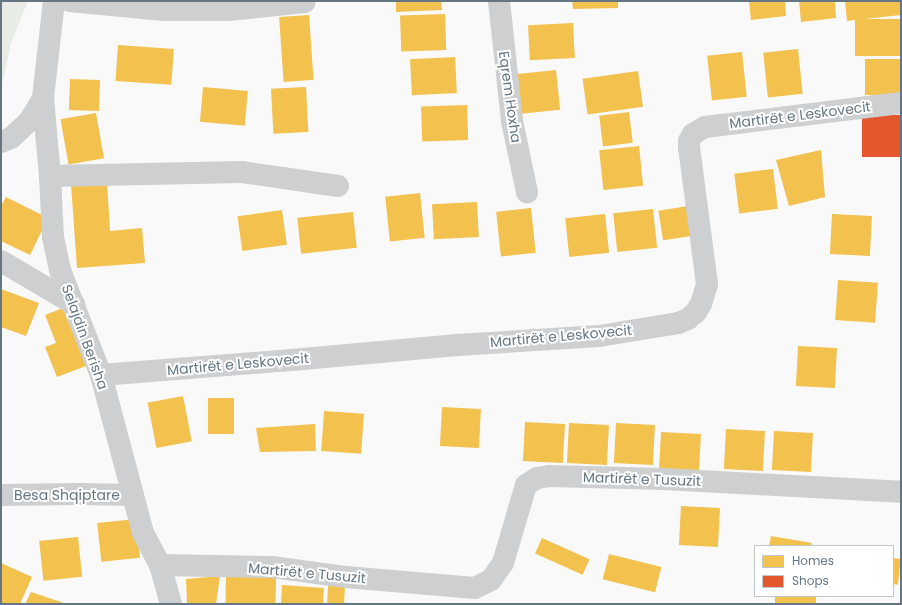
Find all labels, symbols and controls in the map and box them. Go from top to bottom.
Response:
street label: Eqrem Hoxha [495,50,525,144]
street label: Martirët e Leskovecit [728,98,872,132]
street label: Selajdin Berisha [58,282,112,392]
street label: Martirët e Leskovecit [489,321,633,351]
street label: Martirët e Leskovecit [166,349,310,379]
street label: Martirët e Tusuzit [583,469,701,489]
street label: Besa Shqiptare [14,487,120,503]
legend [754,545,894,597]
text: Homes [792,552,834,569]
street label: Martirët e Tusuzit [247,559,367,587]
text: Shops [792,572,829,589]

